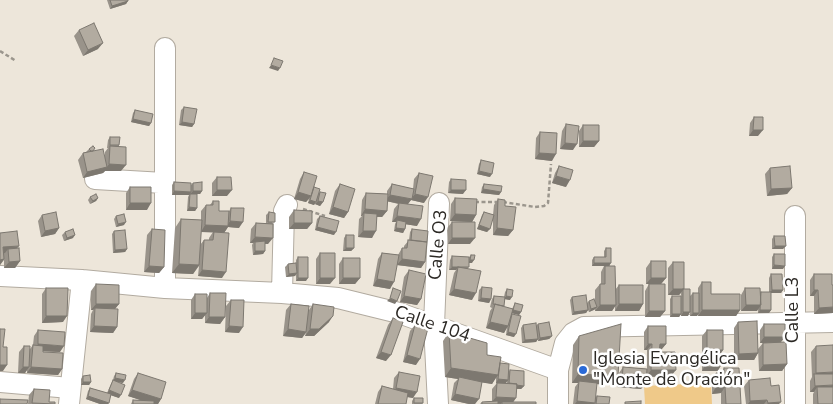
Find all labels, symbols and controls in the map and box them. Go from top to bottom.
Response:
street label: Calle O3 [425,209,453,281]
street label: Calle L3 [783,277,805,343]
street label: Calle 104 [391,302,473,348]
place label: Iglesia Evangélica "Monte de Oración" [593,349,750,392]
marker: Iglesia Evangélica "Monte de Oración" [577,364,589,376]

